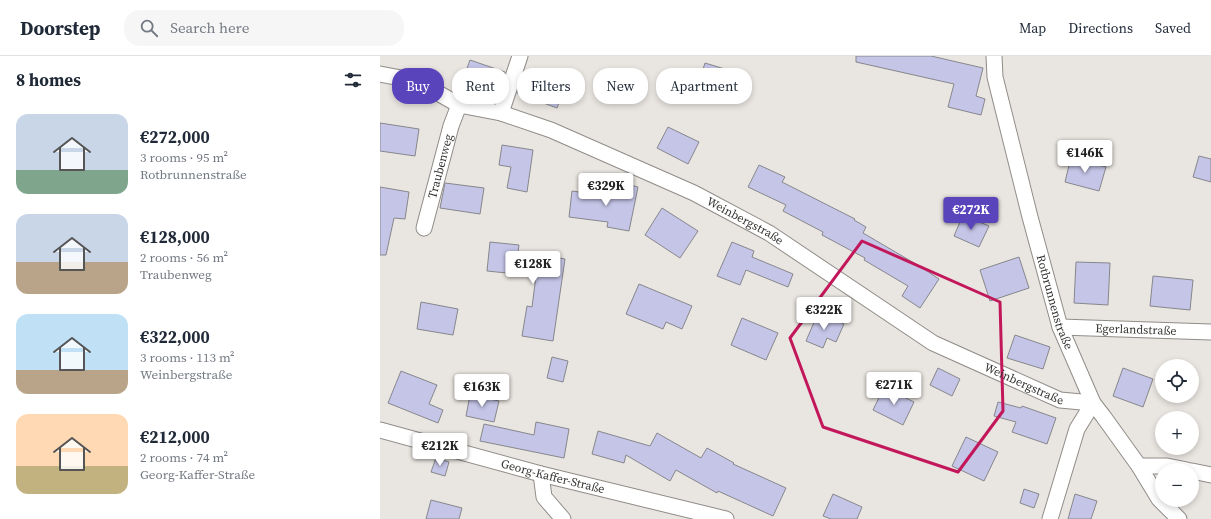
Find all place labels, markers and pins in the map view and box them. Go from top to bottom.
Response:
pin: €146K [1057,140,1113,174]
pin: €329K [578,173,634,207]
pin: €272K [943,197,999,231]
pin: €128K [505,251,561,285]
pin: €322K [796,297,852,331]
pin: €271K [866,372,922,406]
pin: €163K [454,374,510,408]
pin: €212K [412,433,468,467]

